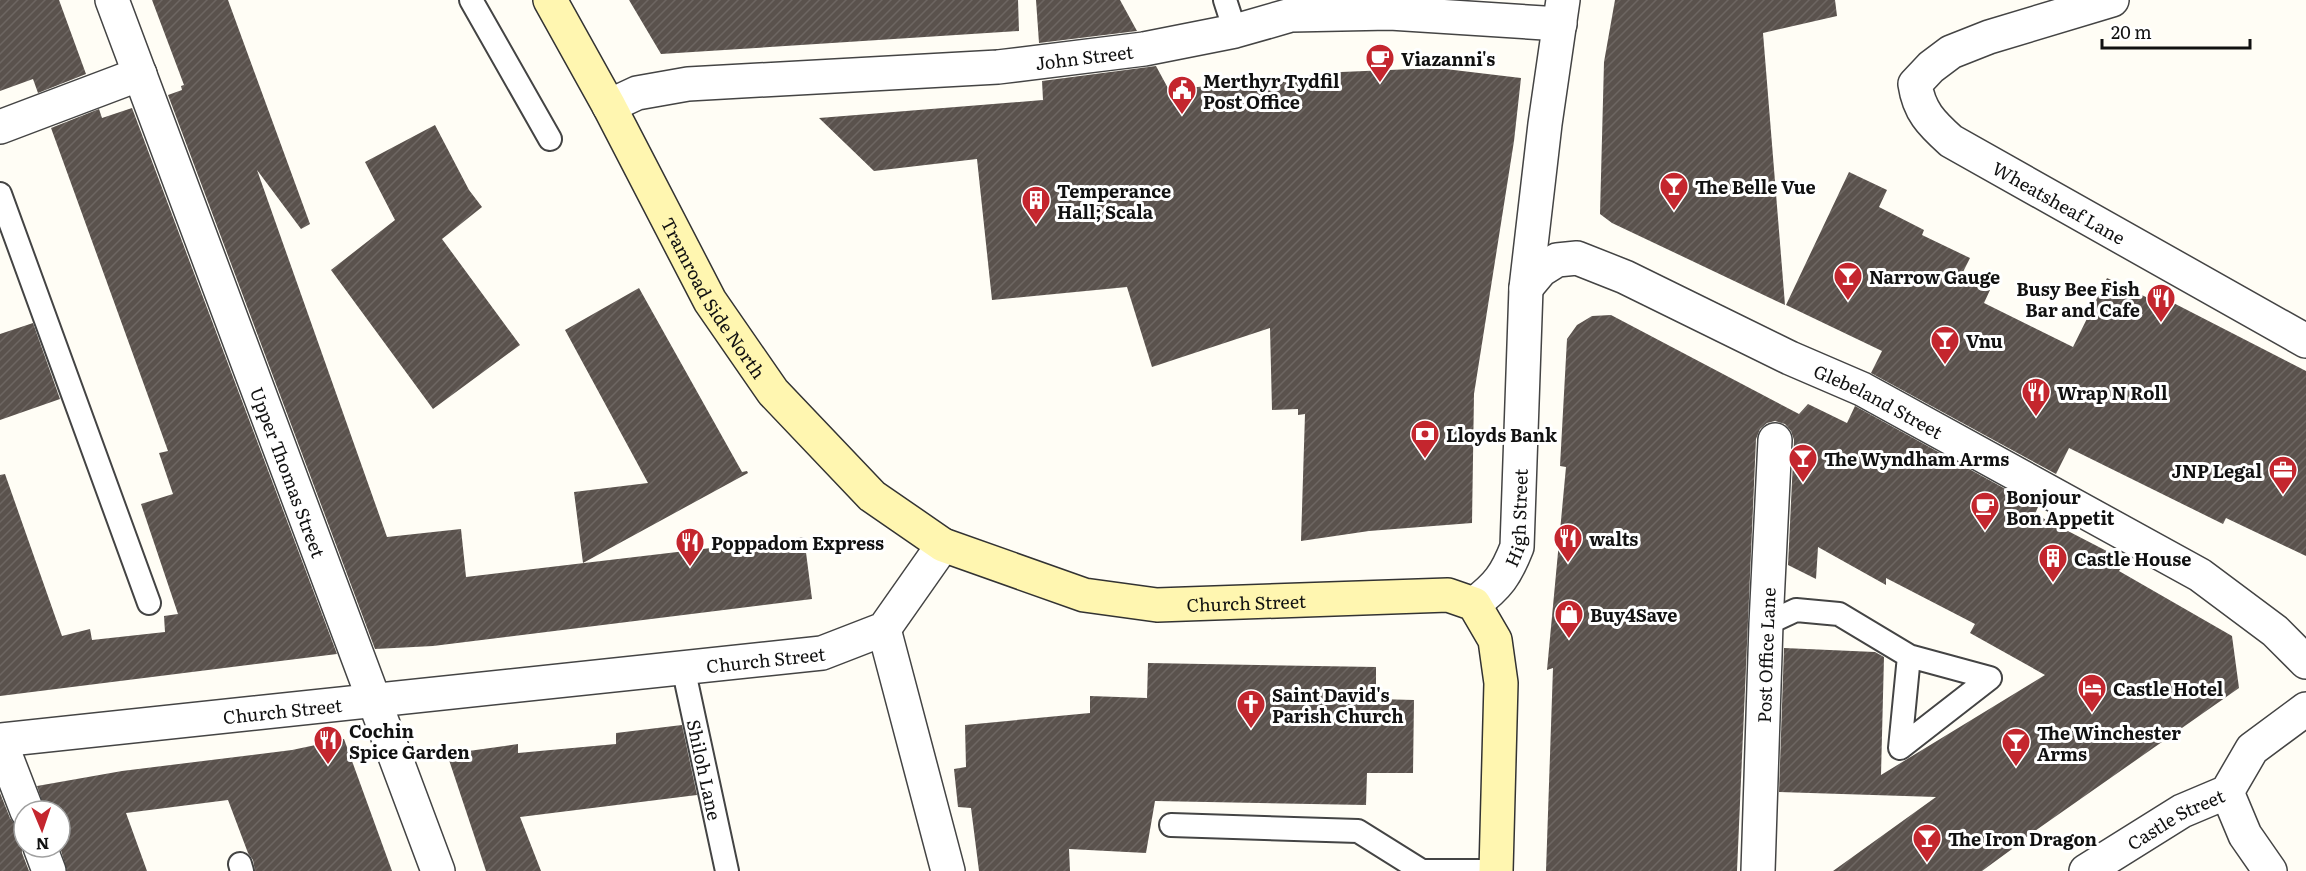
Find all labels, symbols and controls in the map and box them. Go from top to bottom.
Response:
scale bar [2102,12,2250,50]
text: 20 m [2111,18,2152,45]
street label: John Street [1034,37,1135,76]
cafe icon: Viazanni's [1364,42,1396,84]
place label: Viazanni's [1401,45,1495,72]
place label: Merthyr Tydfil Post Office [1203,67,1340,115]
public building icon: Merthyr Tydfil Post Office [1166,74,1198,116]
street label: Wheatsheaf Lane [1988,154,2131,250]
bar icon: The Belle Vue [1658,170,1690,212]
place label: The Belle Vue [1695,173,1816,200]
place label: Temperance Hall; Scala [1057,177,1171,225]
building icon: Temperance Hall; Scala [1020,184,1052,226]
street label: Tramroad Side North [655,212,773,384]
bar icon: Narrow Gauge [1832,260,1864,302]
place label: Narrow Gauge [1869,263,2000,290]
place label: Busy Bee Fish Bar and Cafe [2016,275,2140,323]
restaurant icon: Busy Bee Fish Bar and Cafe [2145,282,2177,324]
bar icon: Vnu [1929,324,1961,366]
place label: Vnu [1966,327,2003,354]
street label: Glebeland Street [1810,356,1949,445]
restaurant icon: Wrap N Roll [2020,376,2052,418]
place label: Wrap N Roll [2057,379,2168,406]
street label: Upper Thomas Street [244,383,333,562]
bank icon: Lloyds Bank [1409,418,1441,460]
place label: Lloyds Bank [1446,421,1558,448]
bar icon: The Wyndham Arms [1787,442,1819,484]
place label: The Wyndham Arms [1824,445,2009,472]
office icon: JNP Legal [2267,454,2299,496]
place label: JNP Legal [2172,457,2262,484]
street label: High Street [1497,468,1533,571]
place label: Bonjour Bon Appetit [2006,483,2115,531]
cafe icon: Bonjour Bon Appetit [1969,490,2001,532]
restaurant icon: walts [1552,522,1584,564]
place label: walts [1589,525,1638,552]
restaurant icon: Poppadom Express [674,526,706,568]
place label: Poppadom Express [711,529,884,556]
building icon: Castle House [2037,542,2069,584]
place label: Castle House [2074,545,2191,572]
street label: Church Street [1186,586,1307,617]
street label: Post Office Lane [1749,587,1781,723]
shop icon: Buy4Save [1553,598,1585,640]
place label: Buy4Save [1590,601,1677,628]
street label: Church Street [705,639,827,679]
hotel icon: Castle Hotel [2076,672,2108,714]
place label: Castle Hotel [2113,675,2224,702]
place label: Saint David's Parish Church [1272,681,1404,729]
church icon: Saint David's Parish Church [1235,688,1267,730]
street label: Church Street [222,690,344,730]
place label: Cochin Spice Garden [349,717,470,765]
street label: Shiloh Lane [681,717,729,823]
place label: The Winchester Arms [2037,719,2181,767]
restaurant icon: Cochin Spice Garden [312,724,344,766]
bar icon: The Winchester Arms [2000,726,2032,768]
street label: Castle Street [2121,781,2229,856]
north arrow [12,799,72,859]
bar icon: The Iron Dragon [1911,822,1943,864]
place label: The Iron Dragon [1948,825,2097,852]
text: N [35,833,50,857]

